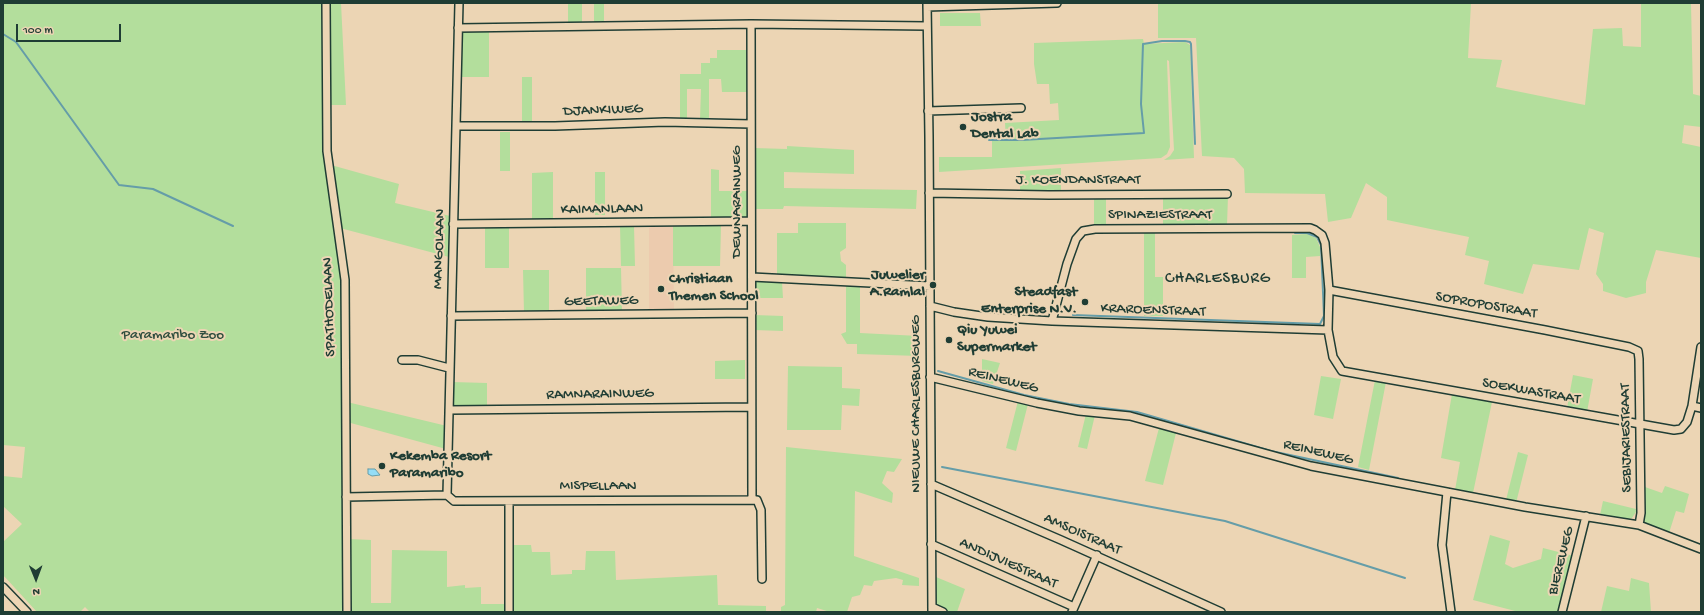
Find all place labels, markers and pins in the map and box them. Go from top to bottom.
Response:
place label: Jostra Dental Lab [971,109,1039,144]
marker: Jostra Dental Lab [958,122,968,132]
place label: Juwelier A.Ramlal [870,267,925,302]
place label: Christiaan Themen School [669,271,759,306]
marker: Juwelier A.Ramlal [928,280,938,290]
marker: Christiaan Themen School [656,284,666,294]
place label: Steadfast Enterprise N.V. [981,284,1077,319]
marker: Steadfast Enterprise N.V. [1080,297,1090,307]
place label: Qiu Yuwei Supermarket [957,322,1036,357]
marker: Qiu Yuwei Supermarket [944,335,954,345]
place label: Kekemba Resort Paramaribo [390,448,491,483]
marker: Kekemba Resort Paramaribo [377,461,387,471]

